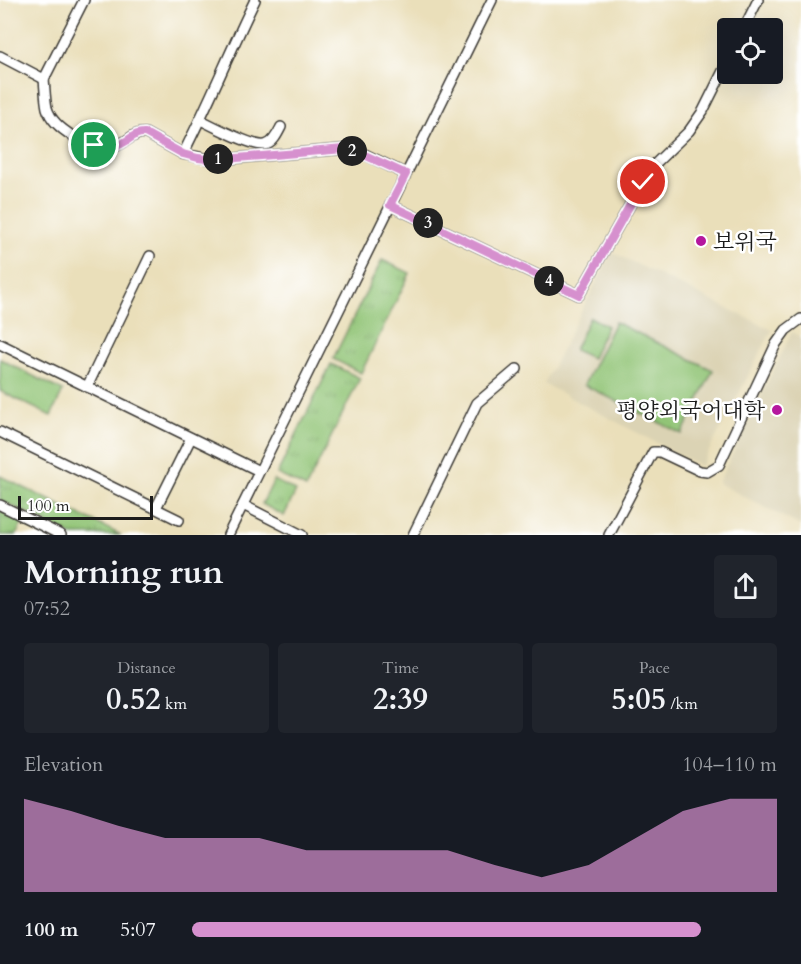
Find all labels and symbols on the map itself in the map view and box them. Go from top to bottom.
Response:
pin [68,119,119,170]
pin: 2 [337,136,367,166]
pin: 1 [203,144,233,174]
pin [617,156,668,207]
pin: 3 [413,208,443,238]
place label: 보위국 [713,227,777,257]
marker: 보위국 [694,234,708,248]
pin: 4 [534,266,564,296]
place label: 평양외국어대학 [616,396,766,426]
marker: 평양외국어대학 [770,403,784,417]
scale bar [18,493,153,520]

